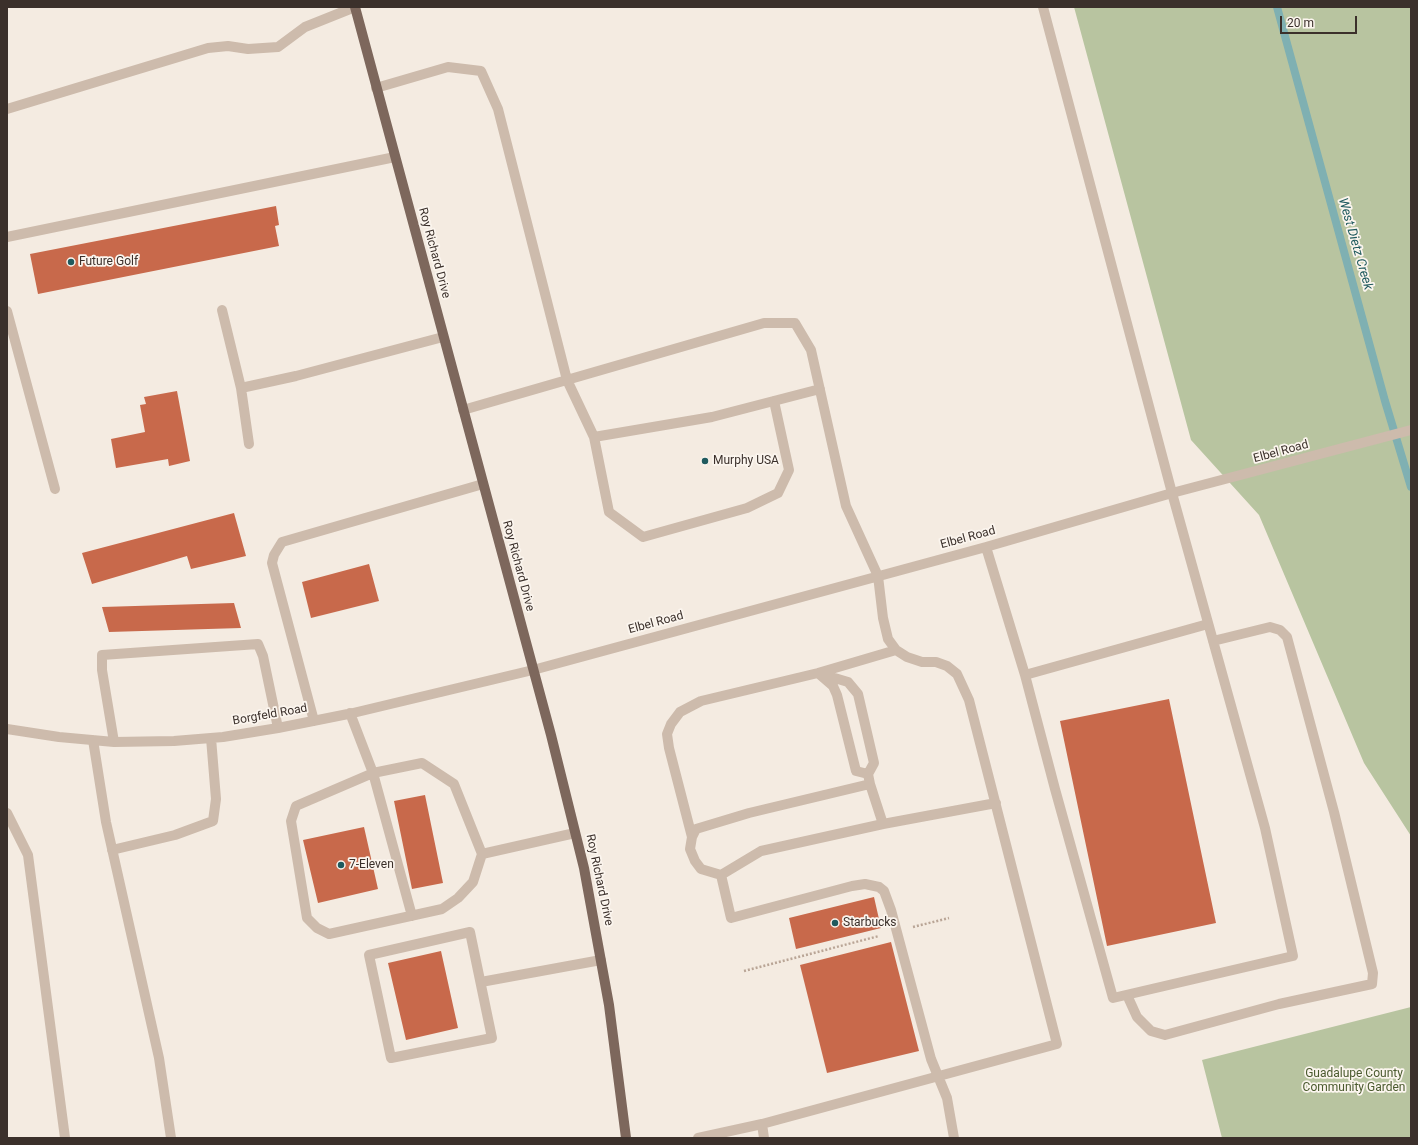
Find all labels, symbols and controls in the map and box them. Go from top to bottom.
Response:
scale bar [1282,8,1359,34]
text: 20 m [1287,16,1314,30]
water label: West Dietz Creek [1334,196,1376,292]
street label: Roy Richard Drive [415,206,453,300]
place label: Future Golf [79,255,138,269]
marker: Future Golf [66,257,76,267]
street label: Elbel Road [1252,438,1310,466]
place label: Murphy USA [713,454,779,468]
marker: Murphy USA [700,456,710,466]
street label: Roy Richard Drive [499,519,537,613]
street label: Elbel Road [939,524,997,552]
street label: Elbel Road [627,609,685,637]
street label: Borgfeld Road [232,701,308,729]
street label: Roy Richard Drive [582,833,616,927]
place label: 7-Eleven [349,858,394,872]
marker: 7-Eleven [336,860,346,870]
place label: Starbucks [843,916,897,930]
marker: Starbucks [830,918,840,928]
park label: Guadalupe County Community Garden [1303,1067,1405,1095]

